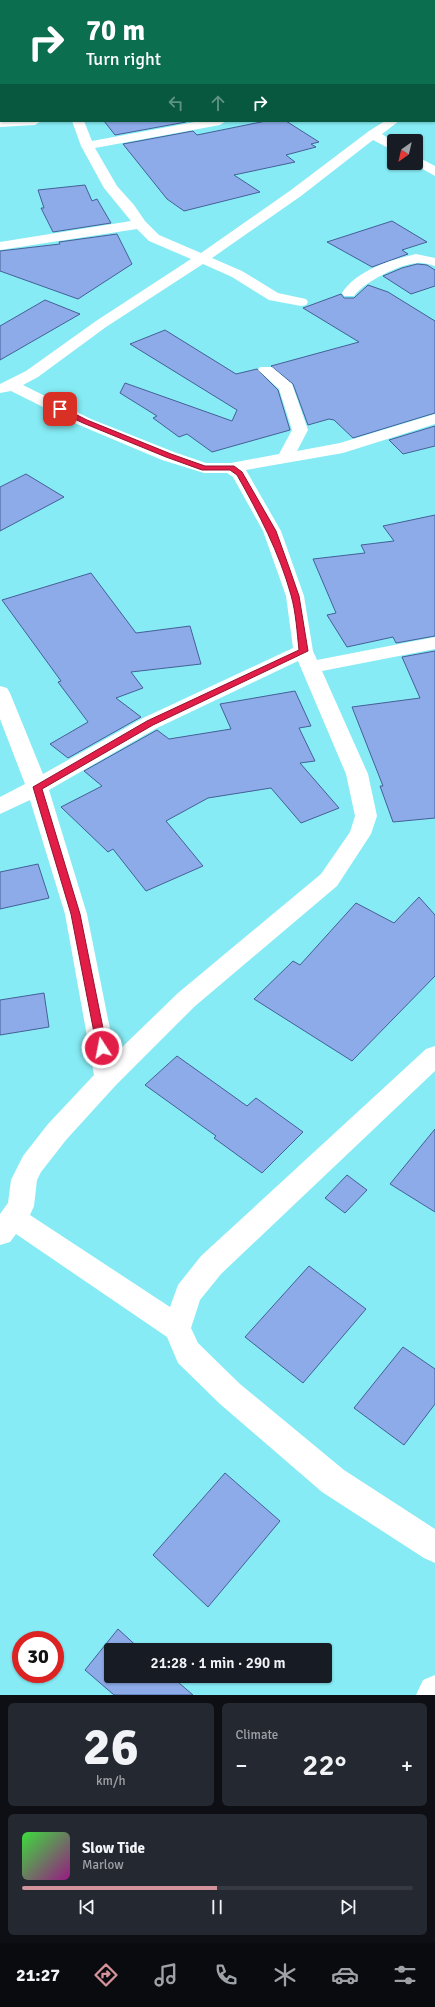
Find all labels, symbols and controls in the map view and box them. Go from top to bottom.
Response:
text: 70 m [86,14,145,48]
icon: right [20,16,72,68]
text: Turn right [86,48,161,70]
icon: left [165,92,187,114]
icon: ahead [207,92,229,114]
icon: right [249,92,271,114]
north arrow [387,134,423,170]
map controls [387,134,423,170]
pin [43,392,77,426]
icon: arrive [49,398,71,420]
position arrow [81,1027,123,1069]
speed limit sign: 30 [12,1631,64,1683]
text: 21:28 · 1 min · 290 m [151,1654,285,1672]
text: 26 [83,1715,139,1779]
text: Climate [236,1727,278,1743]
text: 22° [302,1747,346,1784]
text: − [236,1752,247,1779]
text: + [401,1752,413,1779]
text: km/h [96,1773,125,1789]
text: Slow Tide [82,1839,145,1857]
text: Marlow [82,1857,124,1873]
icon: previous [76,1896,98,1918]
icon: pause [206,1896,228,1918]
icon: next [337,1896,359,1918]
icon: directions [92,1961,120,1989]
icon: music [152,1961,180,1989]
icon: phone [212,1961,240,1989]
icon: climate [271,1961,299,1989]
icon: car [331,1961,359,1989]
icon: filters [391,1961,419,1989]
text: 21:27 [16,1964,60,1986]

